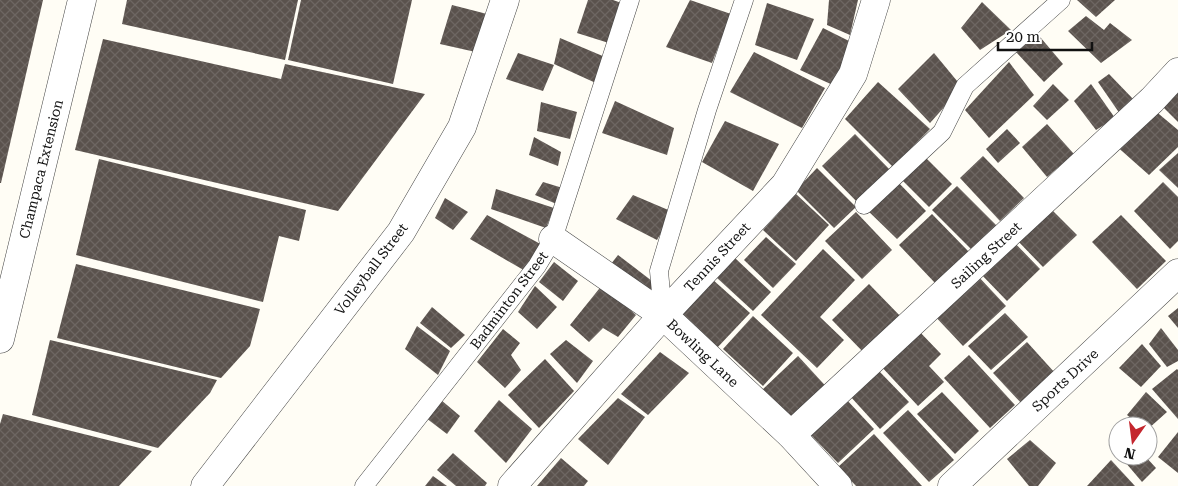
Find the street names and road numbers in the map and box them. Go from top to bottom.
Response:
street label: Champaca Extension [16,98,66,240]
street label: Sailing Street [948,218,1024,292]
street label: Tennis Street [681,219,753,295]
street label: Volleyball Street [331,220,411,318]
street label: Badminton Street [467,248,551,352]
street label: Bowling Lane [664,316,742,390]
street label: Sports Drive [1029,345,1102,415]

